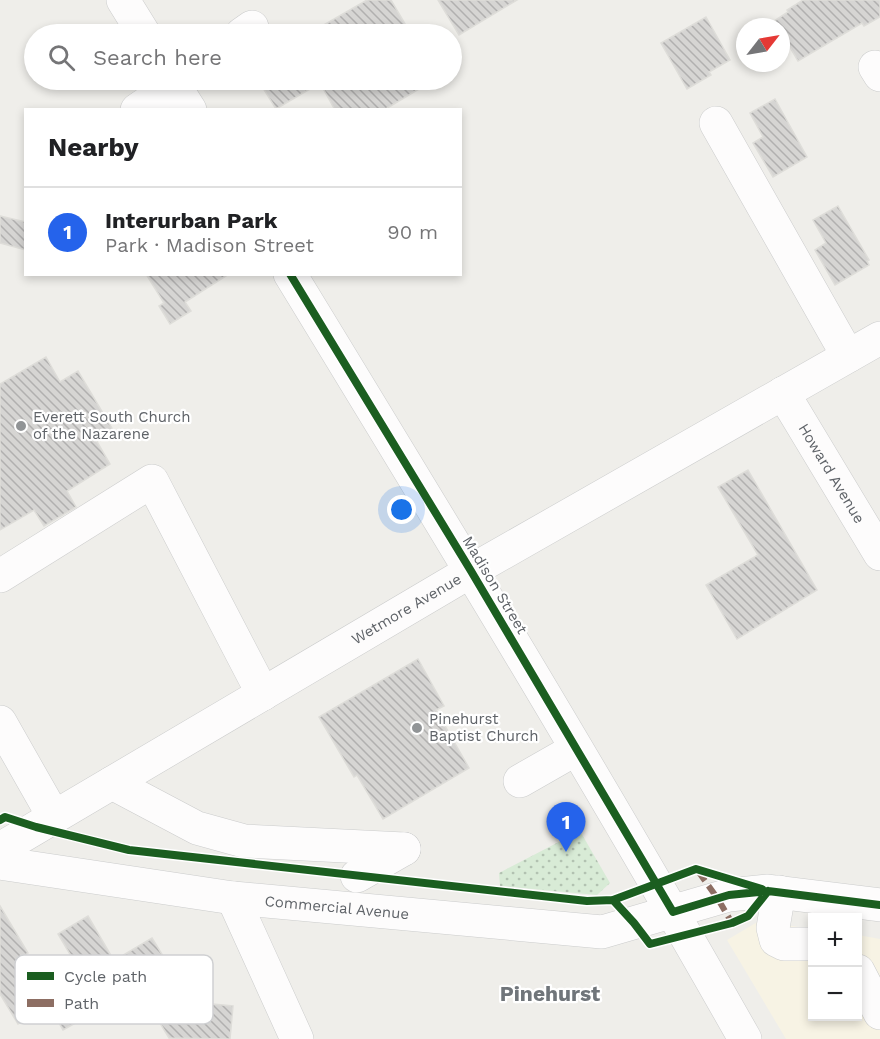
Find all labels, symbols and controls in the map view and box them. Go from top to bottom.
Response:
north arrow [736,18,790,72]
search box [24,24,462,90]
icon: search [45,41,78,74]
text: Search here [93,45,222,70]
text: Nearby [48,132,139,162]
text: Interurban Park [105,208,277,233]
text: 1 [63,220,72,244]
text: 90 m [387,220,438,244]
text: Park · Madison Street [105,233,314,257]
place label: Everett South Church of the Nazarene [33,408,191,443]
marker: Everett South Church of the Nazarene [14,419,28,433]
street label: Howard Avenue [795,420,868,527]
your location [387,495,416,524]
street label: Madison Street [459,533,532,638]
street label: Wetmore Avenue [348,570,464,648]
place label: Pinehurst Baptist Church [429,710,539,745]
marker: Pinehurst Baptist Church [410,721,424,735]
pin: 1 [546,802,586,852]
street label: Commercial Avenue [264,892,410,923]
map controls [808,913,862,1021]
button: + [808,913,862,967]
legend [15,955,213,1024]
text: Cycle path [64,967,147,986]
button: − [808,967,862,1021]
district label: Pinehurst [500,981,600,1006]
text: Path [64,994,99,1013]

